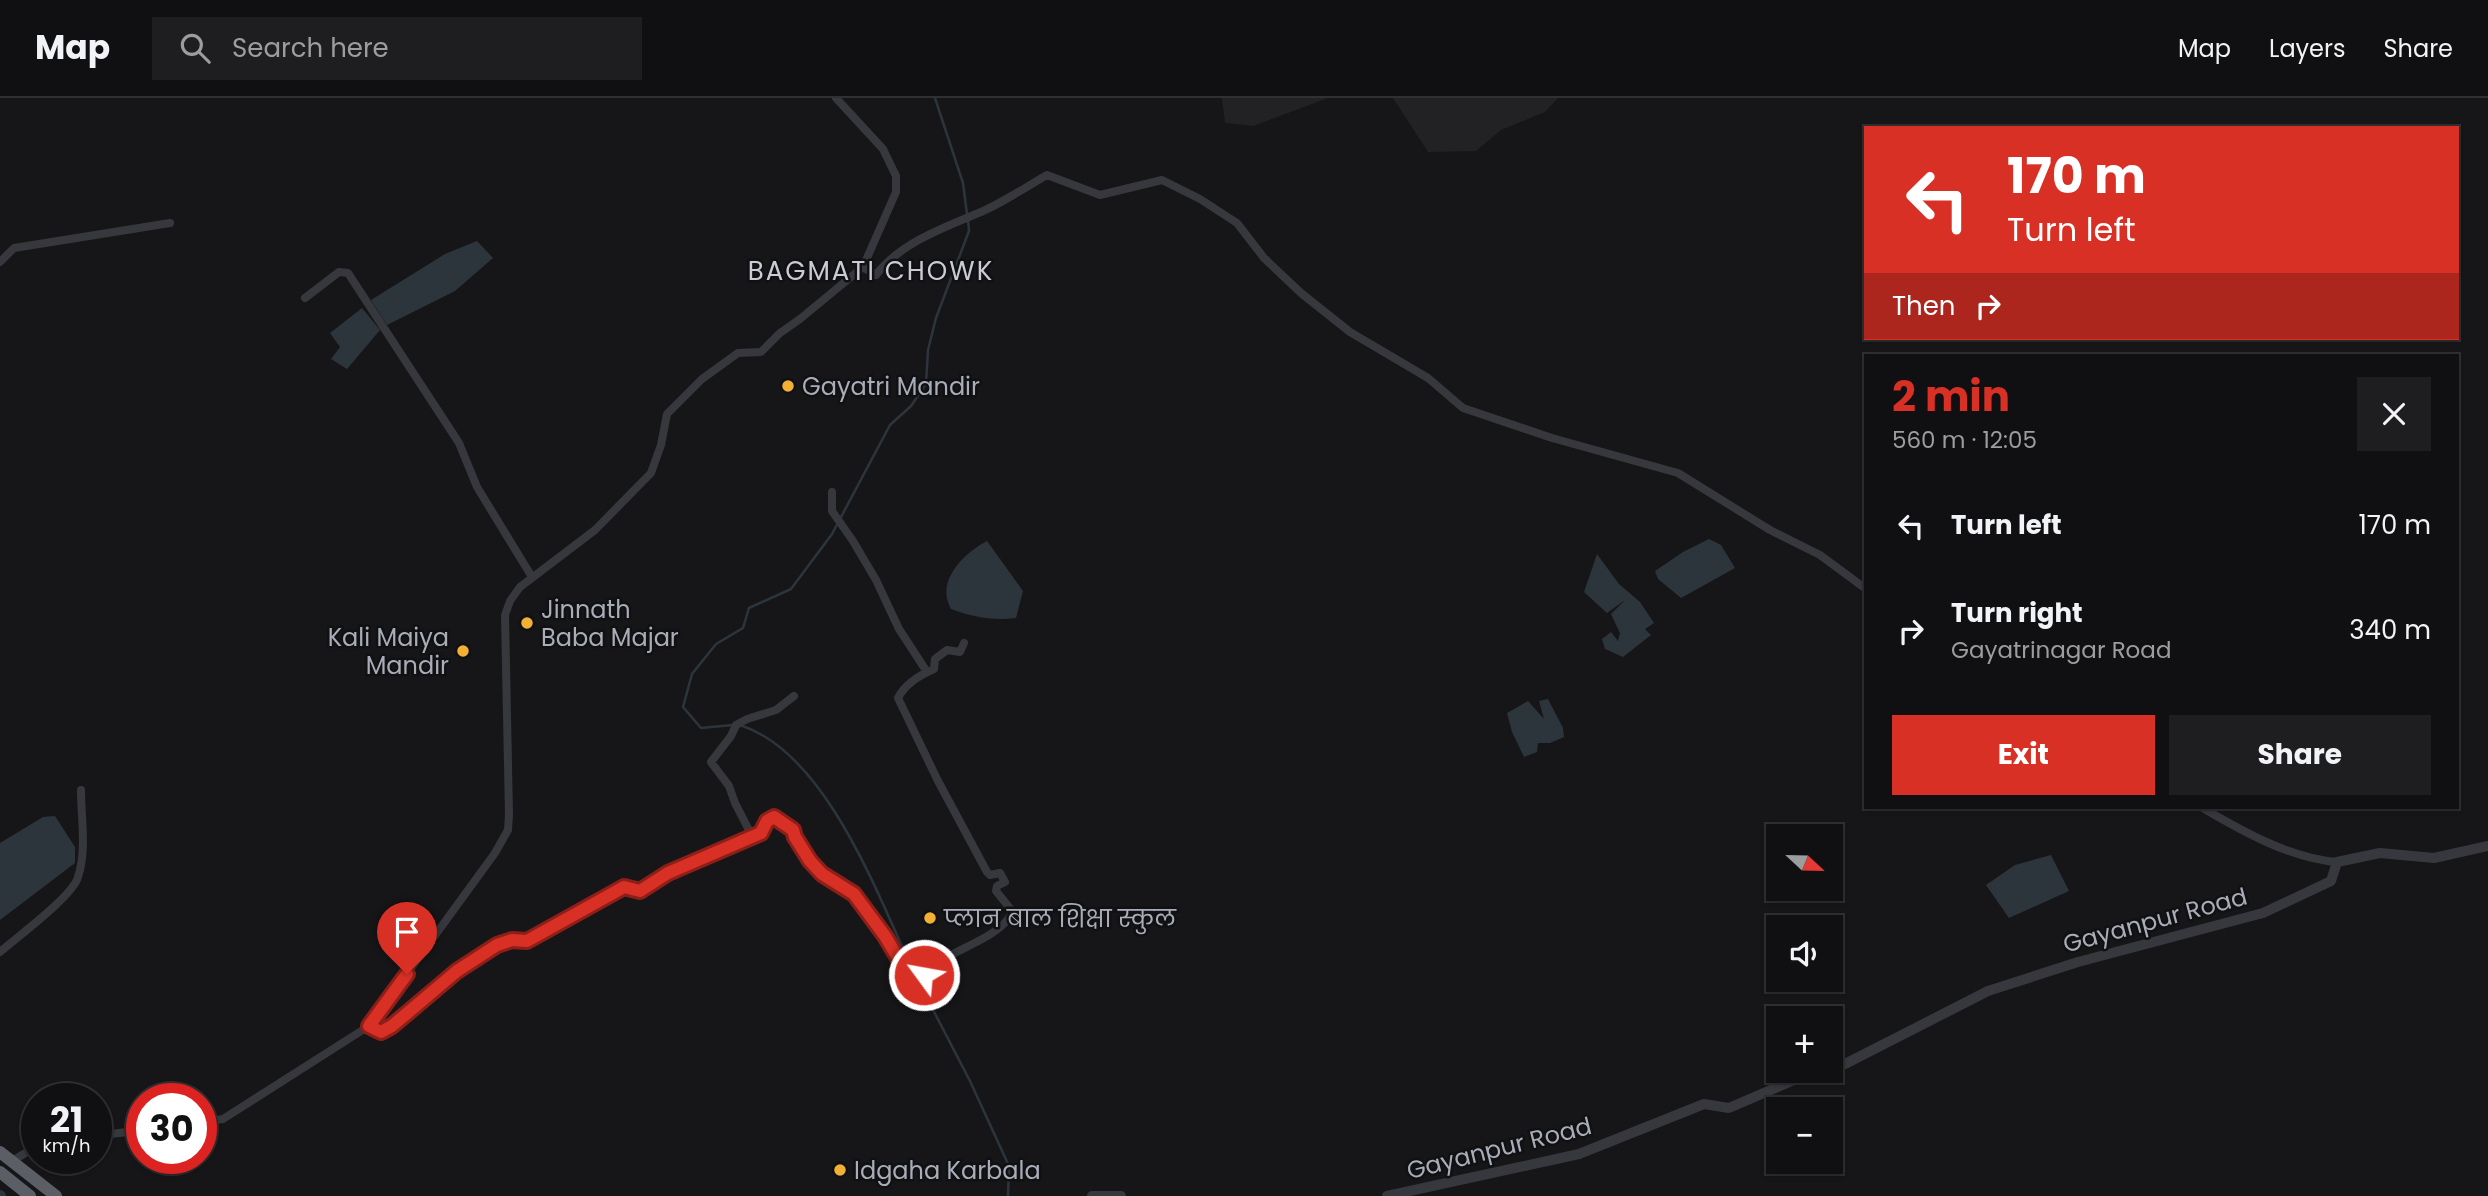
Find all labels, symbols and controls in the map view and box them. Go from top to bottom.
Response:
search box [152,17,642,80]
text: Map [35,24,110,71]
icon: search [176,29,214,67]
text: Search here [232,30,389,66]
text: Map [2178,32,2231,65]
text: Layers [2269,32,2345,65]
text: Share [2383,32,2453,65]
text: 170 m [2007,142,2146,210]
icon: left [1892,154,1983,245]
text: Turn left [2007,207,2136,252]
district label: BAGMATI CHOWK [748,253,994,289]
icon: right [1969,287,2007,325]
text: Then [1892,288,1955,324]
text: 2 min [1892,367,2010,426]
place label: Gayatri Mandir [802,370,980,403]
button: close [2357,377,2431,451]
marker: Gayatri Mandir [780,378,796,394]
text: 560 m · 12:05 [1892,424,2037,456]
icon: left [1892,507,1930,545]
text: Turn left [1951,507,2062,543]
text: 170 m [2358,507,2431,543]
place label: Jinnath Baba Majar [541,593,679,654]
text: Turn right [1951,595,2083,631]
icon: right [1892,612,1930,650]
text: 340 m [2349,612,2431,648]
marker: Jinnath Baba Majar [519,615,535,631]
place label: Kali Maiya Mandir [328,621,449,682]
text: Gayatrinagar Road [1951,634,2171,666]
marker: Kali Maiya Mandir [455,643,471,659]
button: Exit [1892,715,2155,795]
button: Share [2169,715,2431,795]
north arrow [1766,824,1843,901]
map controls [1766,824,1843,1174]
street label: Gayanpur Road [2059,880,2251,960]
pin [377,902,437,974]
place label: प्लान बाल शिक्षा स्कुल [943,902,1177,935]
marker: प्लान बाल शिक्षा स्कुल [922,910,938,926]
icon: arrive [388,913,426,951]
button: sound [1766,915,1843,992]
position arrow [887,938,961,1012]
button: + [1766,1006,1843,1083]
speed limit sign: 30 [126,1083,217,1174]
text: 21 [50,1095,83,1144]
button: − [1766,1097,1843,1174]
street label: Gayanpur Road [1403,1109,1595,1187]
text: km/h [43,1133,90,1158]
place label: Idgaha Karbala [854,1154,1041,1187]
marker: Idgaha Karbala [832,1162,848,1178]

